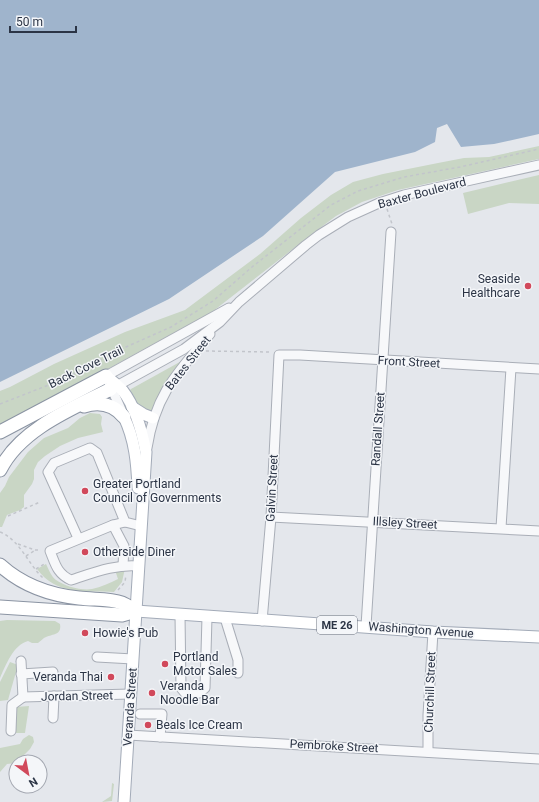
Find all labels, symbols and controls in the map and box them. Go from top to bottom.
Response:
scale bar [10,8,76,34]
text: 50 m [16,15,43,29]
street label: Baxter Boulevard [377,175,467,211]
place label: Seaside Healthcare [462,272,520,300]
marker: Seaside Healthcare [523,281,533,291]
street label: Bates Street [162,333,214,393]
street label: Back Cove Trail [46,343,126,391]
street label: Front Street [377,353,441,371]
street label: Randall Street [368,391,388,467]
street label: Galvin Street [263,454,281,522]
place label: Greater Portland Council of Governments [93,477,221,505]
marker: Greater Portland Council of Governments [80,486,90,496]
street label: Illsley Street [372,514,438,532]
place label: Otherside Diner [93,545,175,559]
marker: Otherside Diner [80,547,90,557]
road number: ME 26 [317,616,357,634]
street label: Washington Avenue [368,619,474,641]
place label: Howie's Pub [93,626,159,640]
marker: Howie's Pub [80,628,90,638]
place label: Portland Motor Sales [173,650,237,678]
street label: Churchill Street [422,651,438,733]
marker: Portland Motor Sales [160,659,170,669]
street label: Veranda Street [120,667,140,747]
place label: Veranda Thai [33,670,103,684]
marker: Veranda Thai [106,672,116,682]
place label: Veranda Noodle Bar [160,679,219,707]
street label: Jordan Street [41,688,113,704]
marker: Veranda Noodle Bar [147,688,157,698]
place label: Beals Ice Cream [156,718,243,732]
marker: Beals Ice Cream [143,720,153,730]
street label: Pembroke Street [289,737,379,755]
north arrow [8,754,48,794]
text: N [26,774,40,790]

